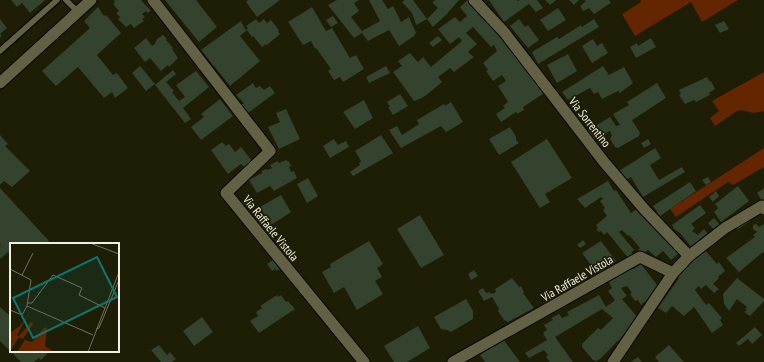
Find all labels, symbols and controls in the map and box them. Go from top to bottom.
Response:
street label: Via Sorrentino [565,93,614,150]
street label: Via Raffaele Vistola [239,191,302,264]
inset map [10,243,119,352]
street label: Via Raffaele Vistola [538,251,616,305]

